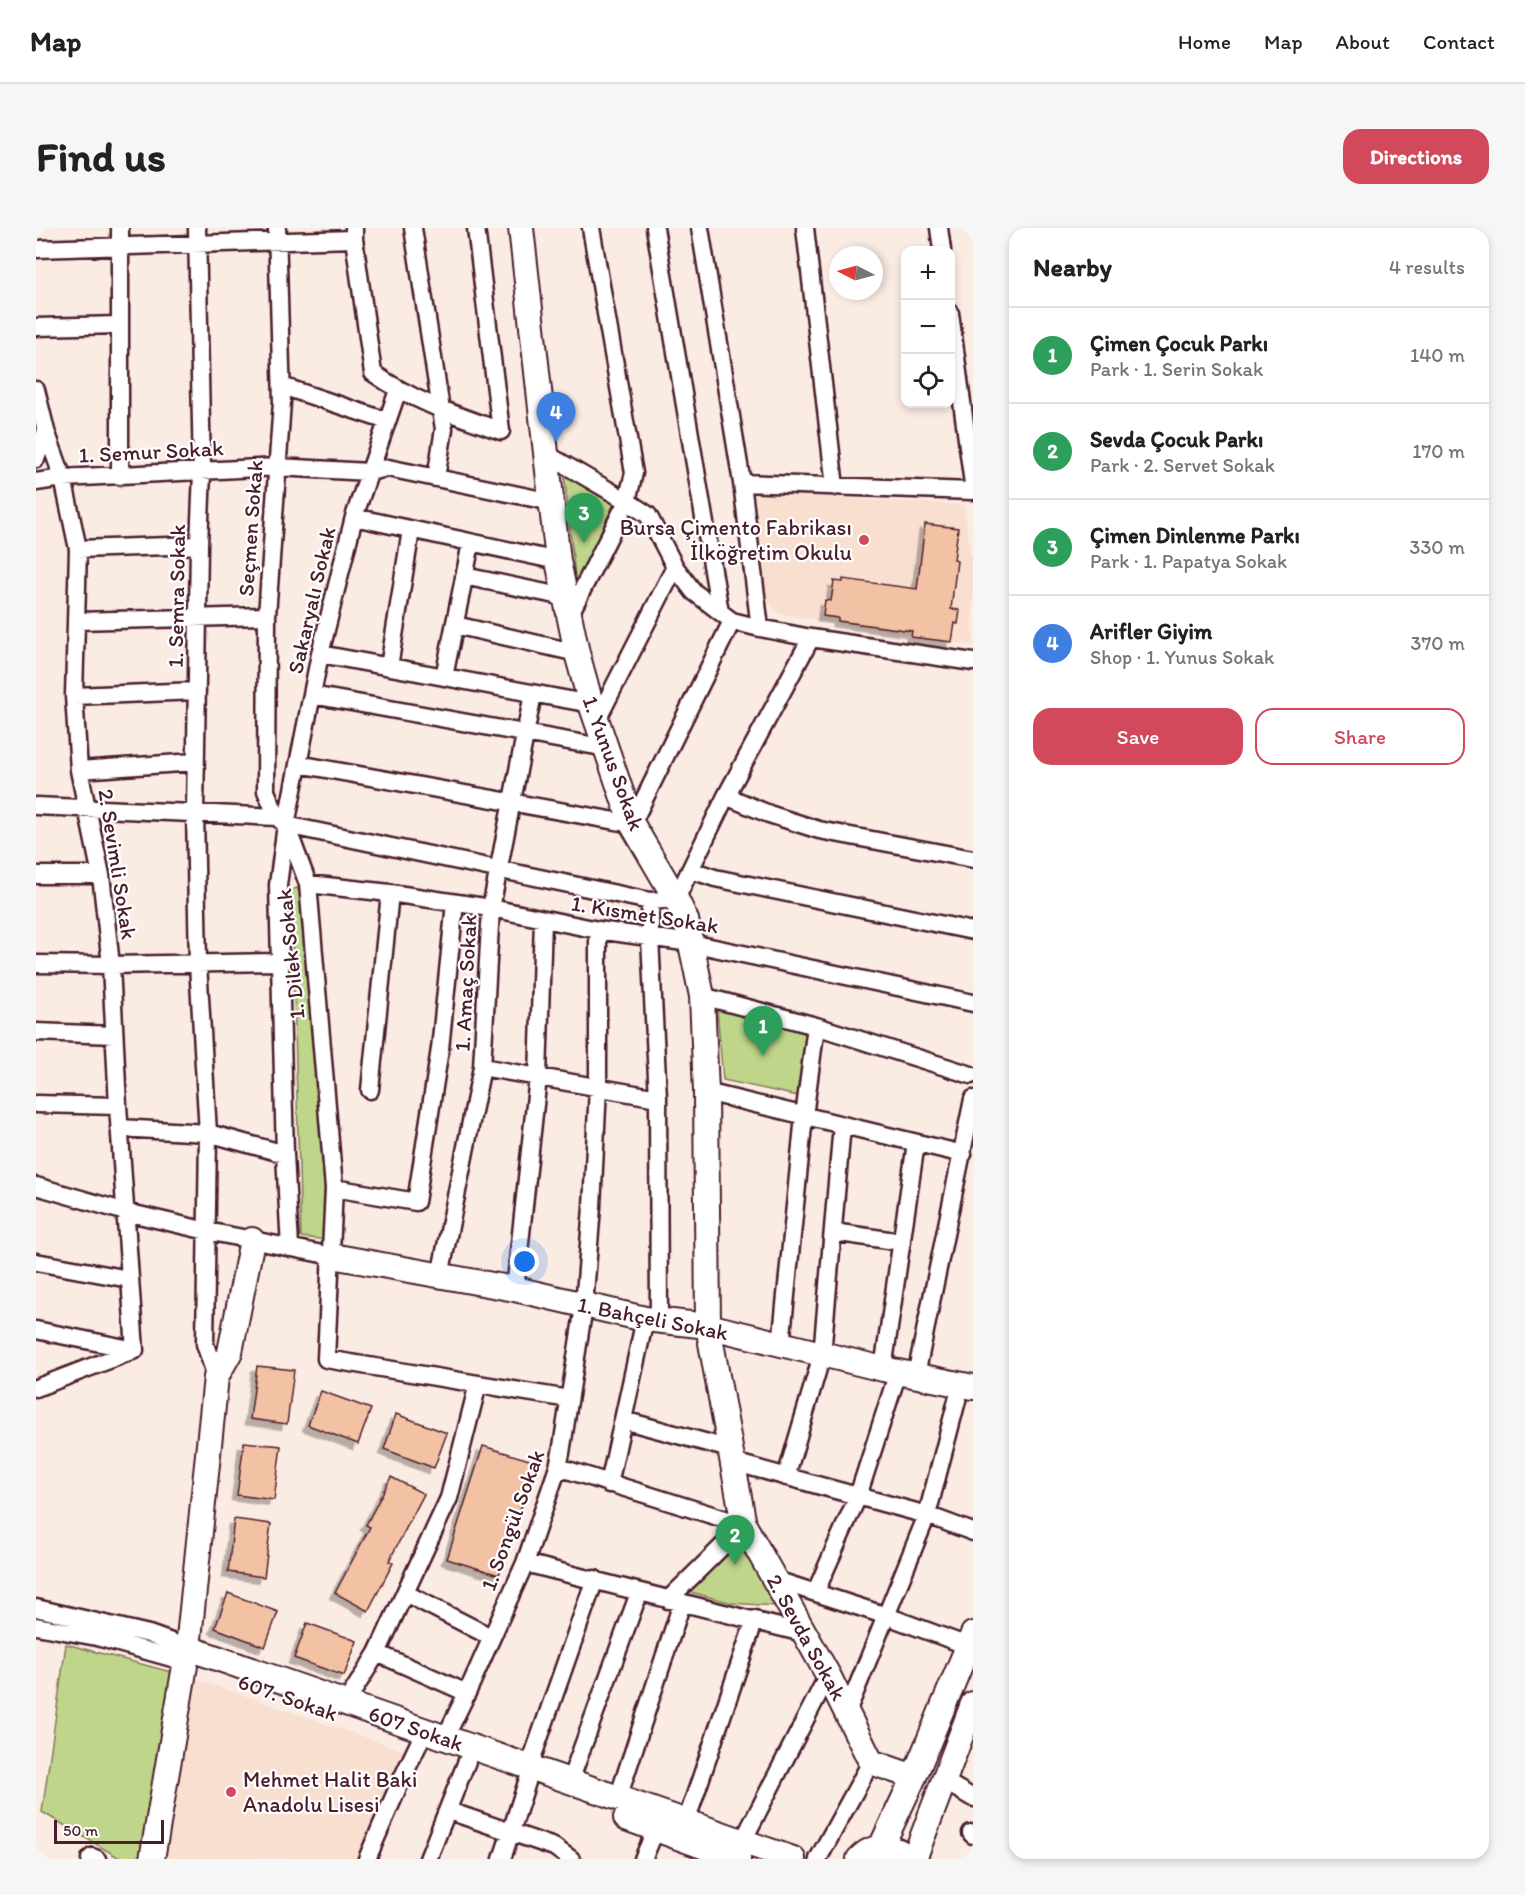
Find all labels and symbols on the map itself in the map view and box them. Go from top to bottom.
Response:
north arrow [829,246,883,300]
pin: 4 [536,392,576,442]
street label: 1. Semur Sokak [78,434,225,469]
street label: Seçmen Sokak [232,458,269,597]
pin: 3 [564,494,604,543]
place label: Bursa Çimento Fabrikası İlköğretim Okulu [620,514,852,566]
street label: 1. Semra Sokak [162,523,191,668]
street label: Sakaryalı Sokak [281,524,342,676]
marker: Bursa Çimento Fabrikası İlköğretim Okulu [857,533,871,547]
street label: 1. Yunus Sokak [577,692,651,835]
street label: 2. Sevimli Sokak [92,787,143,941]
street label: 1. Dilek Sokak [270,887,311,1021]
street label: 1. Kısmet Sokak [569,890,721,939]
street label: 1. Amaç Sokak [448,913,483,1052]
pin: 1 [744,1006,782,1056]
your location [510,1247,539,1276]
street label: 1. Bahçeli Sokak [575,1291,731,1346]
street label: 1. Songül Sokak [474,1446,550,1594]
pin: 2 [716,1516,754,1565]
street label: 2. Sevda Sokak [761,1569,853,1706]
street label: 607. Sokak [235,1668,341,1727]
street label: 607 Sokak [365,1700,467,1757]
place label: Mehmet Halit Baki Anadolu Lisesi [243,1766,417,1818]
marker: Mehmet Halit Baki Anadolu Lisesi [224,1785,238,1799]
scale bar [54,1817,164,1844]

